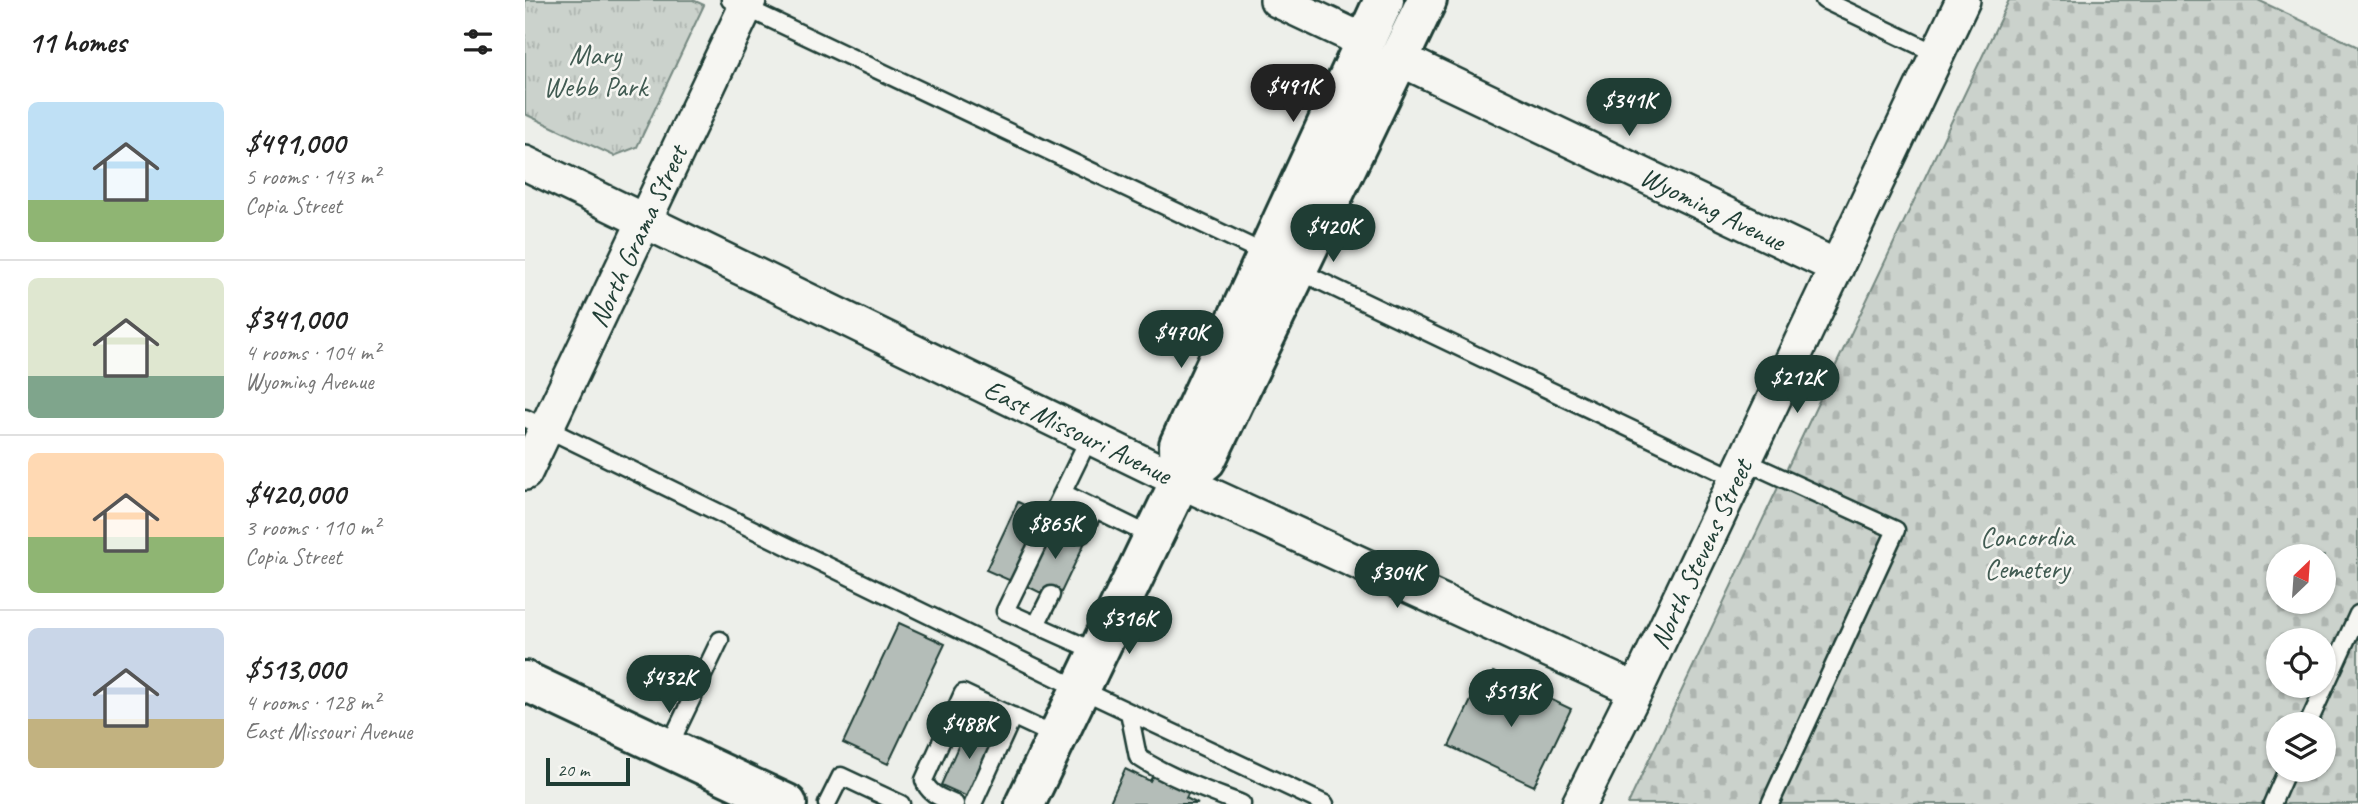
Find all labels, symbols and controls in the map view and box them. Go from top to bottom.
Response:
text: 11 homes [28,23,126,61]
icon: filters [459,23,497,61]
park label: Mary Webb Park [543,37,650,104]
pin: $491K [1244,64,1342,124]
text: $491K [1267,72,1319,101]
pin: $341K [1580,78,1678,138]
text: $341K [1602,86,1656,115]
text: $491,000 [245,124,345,162]
icon: home [84,130,168,214]
street label: North Grama Street [580,137,696,333]
street label: Wyoming Avenue [1635,158,1792,259]
text: 5 rooms · 143 m² [245,162,380,191]
text: Copia Street [245,191,342,220]
pin: $420K [1284,204,1382,264]
text: $420K [1306,212,1360,241]
text: $341,000 [245,300,345,338]
icon: home [84,306,168,390]
pin: $470K [1132,310,1230,370]
text: $470K [1155,318,1208,347]
text: 4 rooms · 104 m² [245,338,380,367]
pin: $212K [1748,356,1846,415]
text: $212K [1770,363,1824,392]
text: Wyoming Avenue [245,367,373,396]
street label: East Missouri Avenue [979,371,1179,493]
street label: North Stevens Street [1641,451,1761,655]
text: $420,000 [245,475,345,513]
icon: home [84,481,168,565]
pin: $865K [1006,502,1104,561]
text: $865K [1028,509,1082,538]
text: 3 rooms · 110 m² [245,513,380,542]
park label: Concordia Cemetery [1980,519,2076,586]
text: Copia Street [245,542,342,571]
north arrow [2266,544,2336,614]
map controls [2266,544,2336,782]
pin: $304K [1348,550,1446,610]
text: $304K [1370,558,1424,587]
pin: $316K [1080,596,1178,656]
text: $316K [1102,604,1156,633]
button: locate [2266,628,2336,698]
text: $513,000 [245,650,345,688]
icon: home [84,656,168,740]
pin: $432K [620,656,718,715]
text: $432K [642,663,696,692]
pin: $513K [1462,670,1560,729]
text: $513K [1485,677,1537,706]
text: 4 rooms · 128 m² [245,688,380,717]
pin: $488K [920,702,1018,761]
text: $488K [942,709,996,738]
button: layers [2266,712,2336,782]
text: East Missouri Avenue [245,717,412,746]
scale bar [546,755,630,787]
text: 20 m [557,758,589,782]

